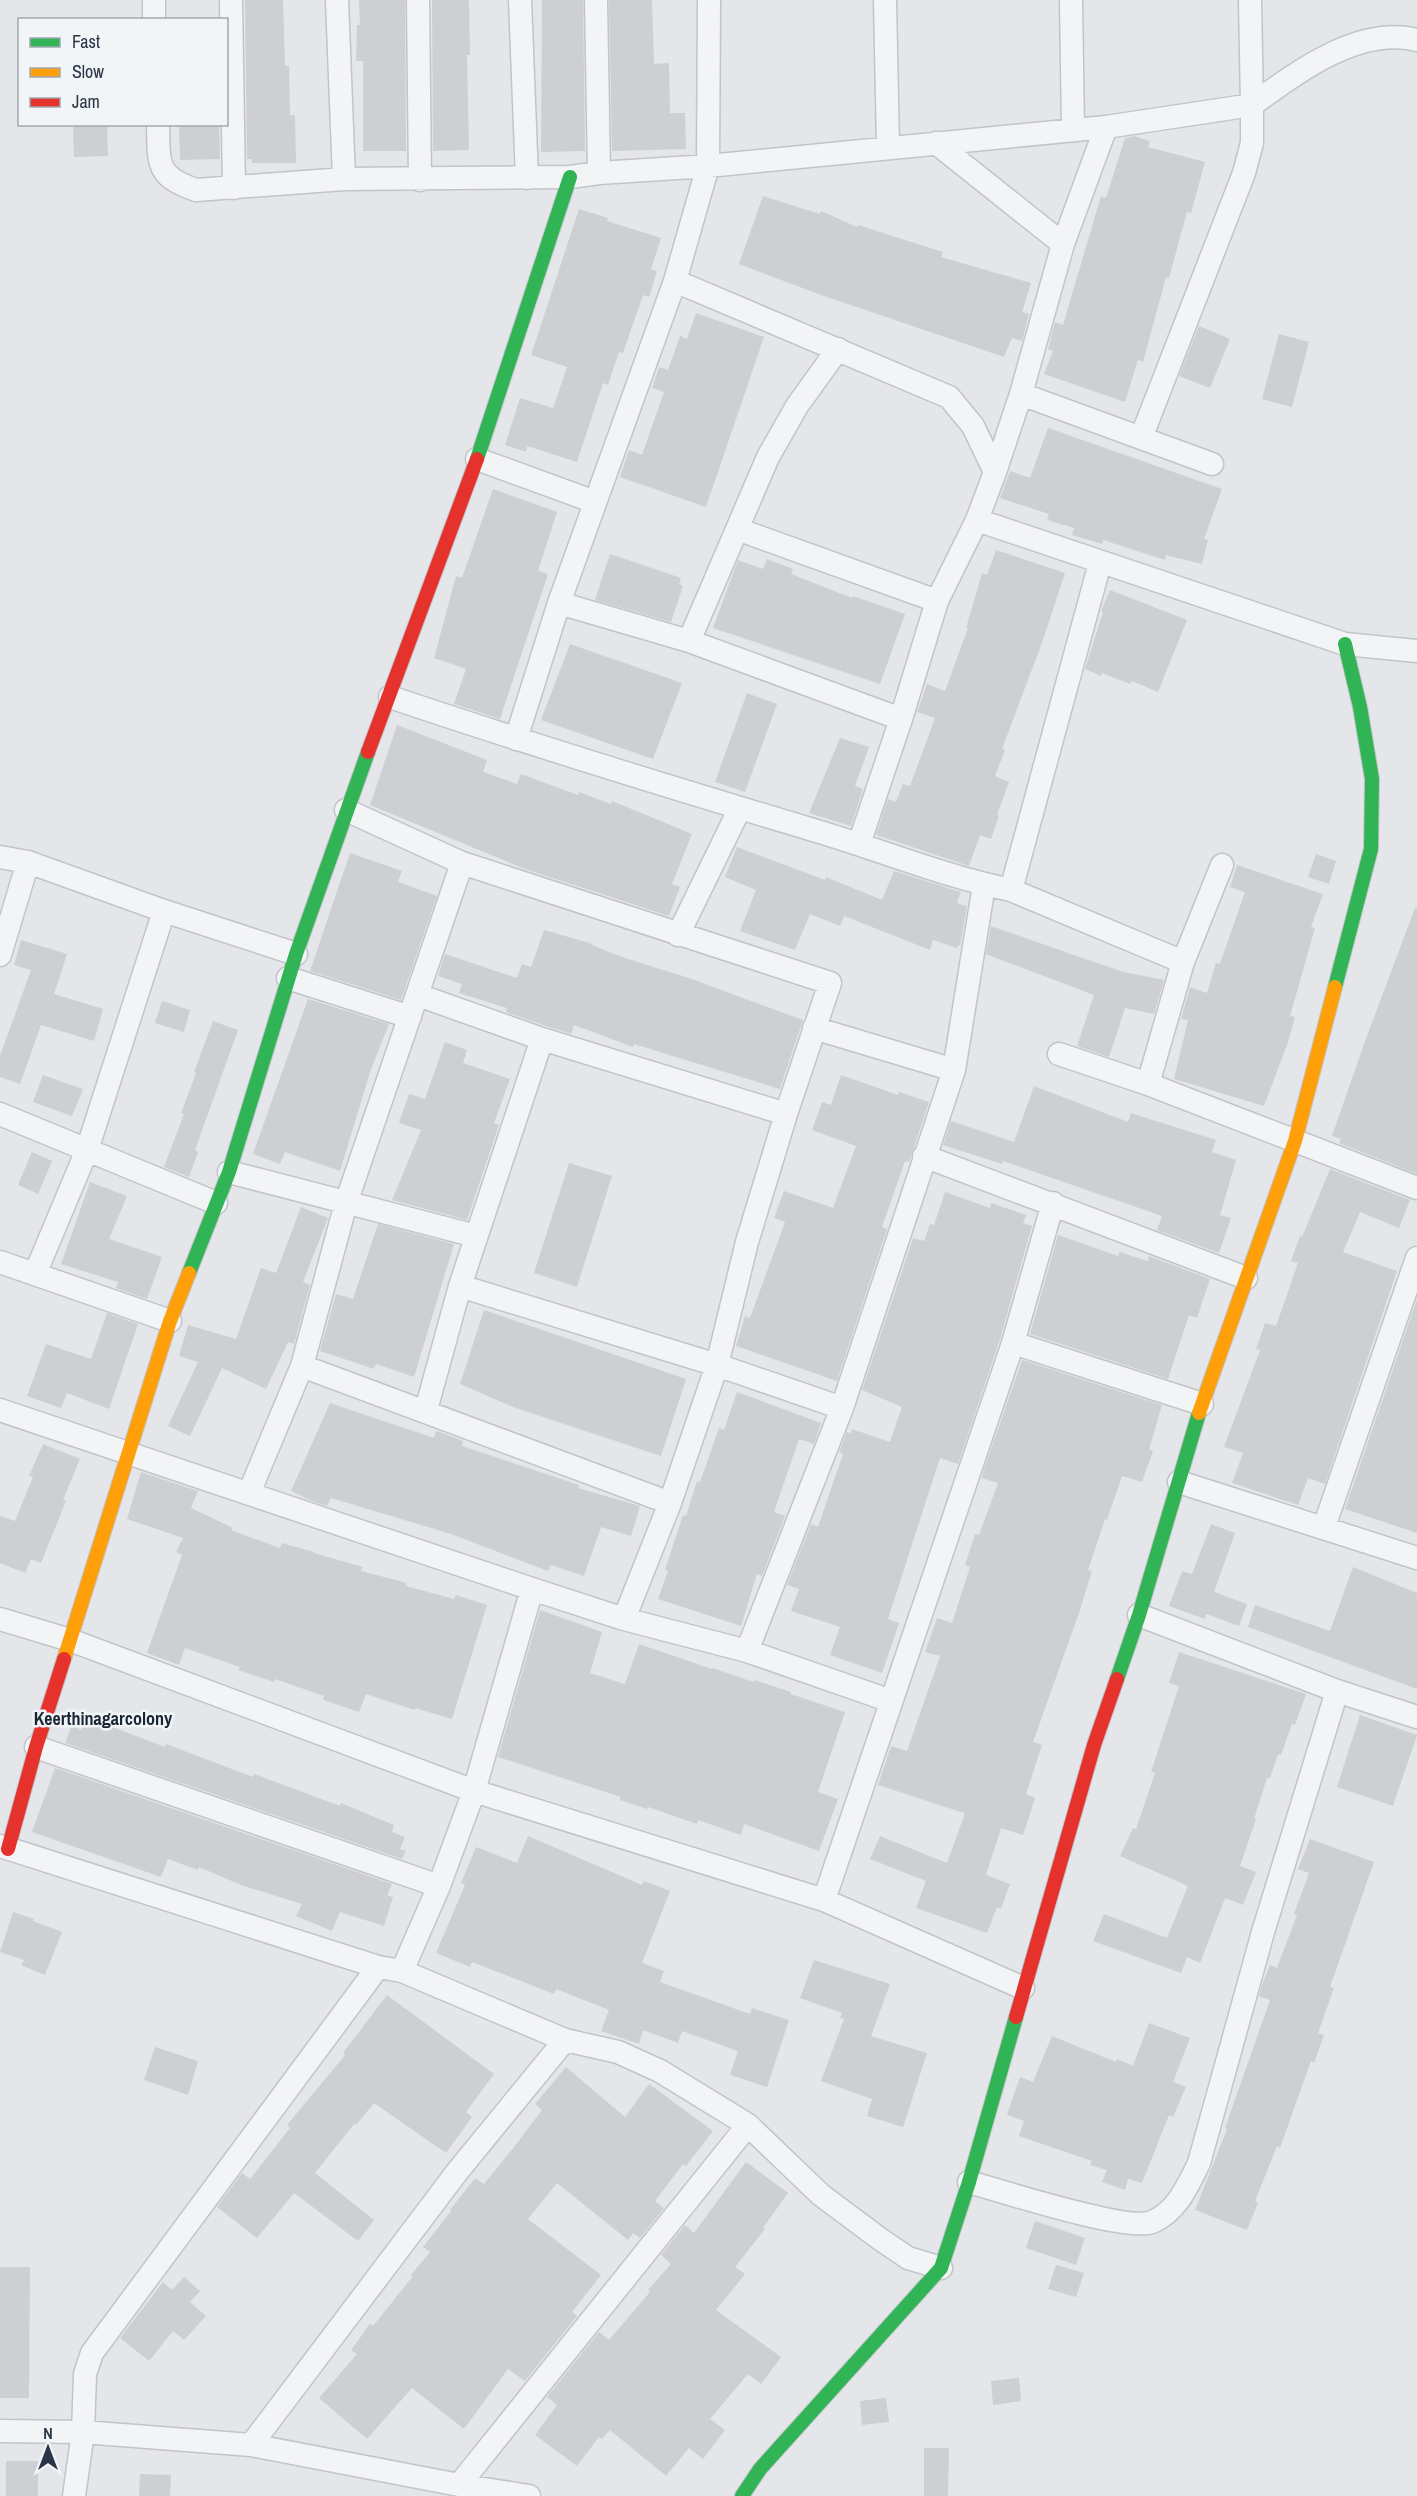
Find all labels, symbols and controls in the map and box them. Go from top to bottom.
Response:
legend [18,18,228,126]
text: Fast [72,29,100,54]
text: Slow [72,59,104,84]
text: Jam [72,89,100,114]
district label: Keerthinagarcolony [34,1706,173,1731]
north arrow [18,2418,78,2478]
text: N [43,2422,53,2444]

